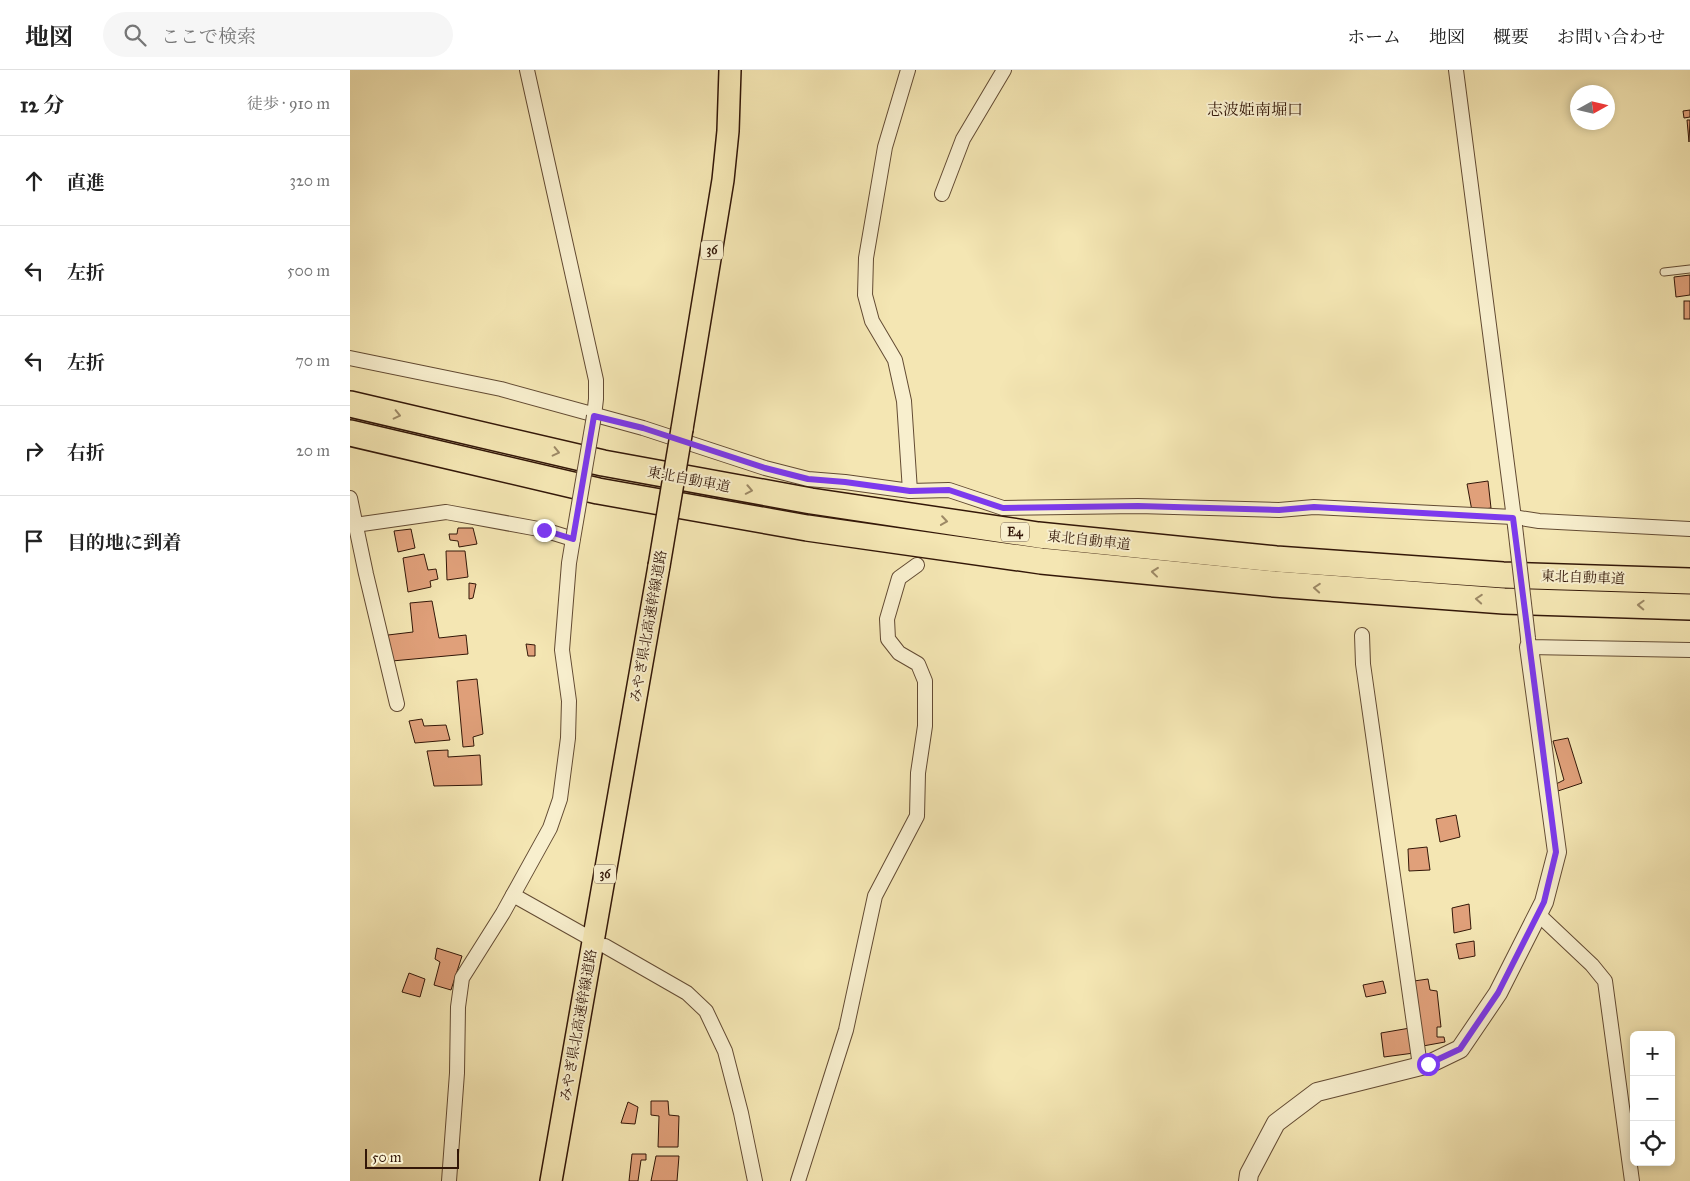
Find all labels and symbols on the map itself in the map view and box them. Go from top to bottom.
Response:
north arrow [1570,85,1615,130]
district label: 志波姫南堀口 [1207,100,1303,119]
road number: 36 [701,240,723,260]
one-way arrow [393,409,402,420]
one-way arrow [551,446,560,457]
street label: 東北自動車道 [646,463,732,496]
one-way arrow [745,484,754,495]
one-way arrow [940,516,949,526]
route end [533,519,556,542]
road number: E4 [1001,522,1029,542]
street label: 東北自動車道 [1046,528,1132,553]
street label: みやぎ県北高速幹線道路 [627,549,670,703]
one-way arrow [1151,567,1159,578]
street label: 東北自動車道 [1541,568,1625,587]
one-way arrow [1313,582,1321,593]
one-way arrow [1475,594,1483,605]
one-way arrow [1637,600,1645,611]
road number: 36 [594,864,616,884]
street label: みやぎ県北高速幹線道路 [557,948,600,1102]
route start [1417,1053,1440,1076]
scale bar [365,1146,459,1169]

